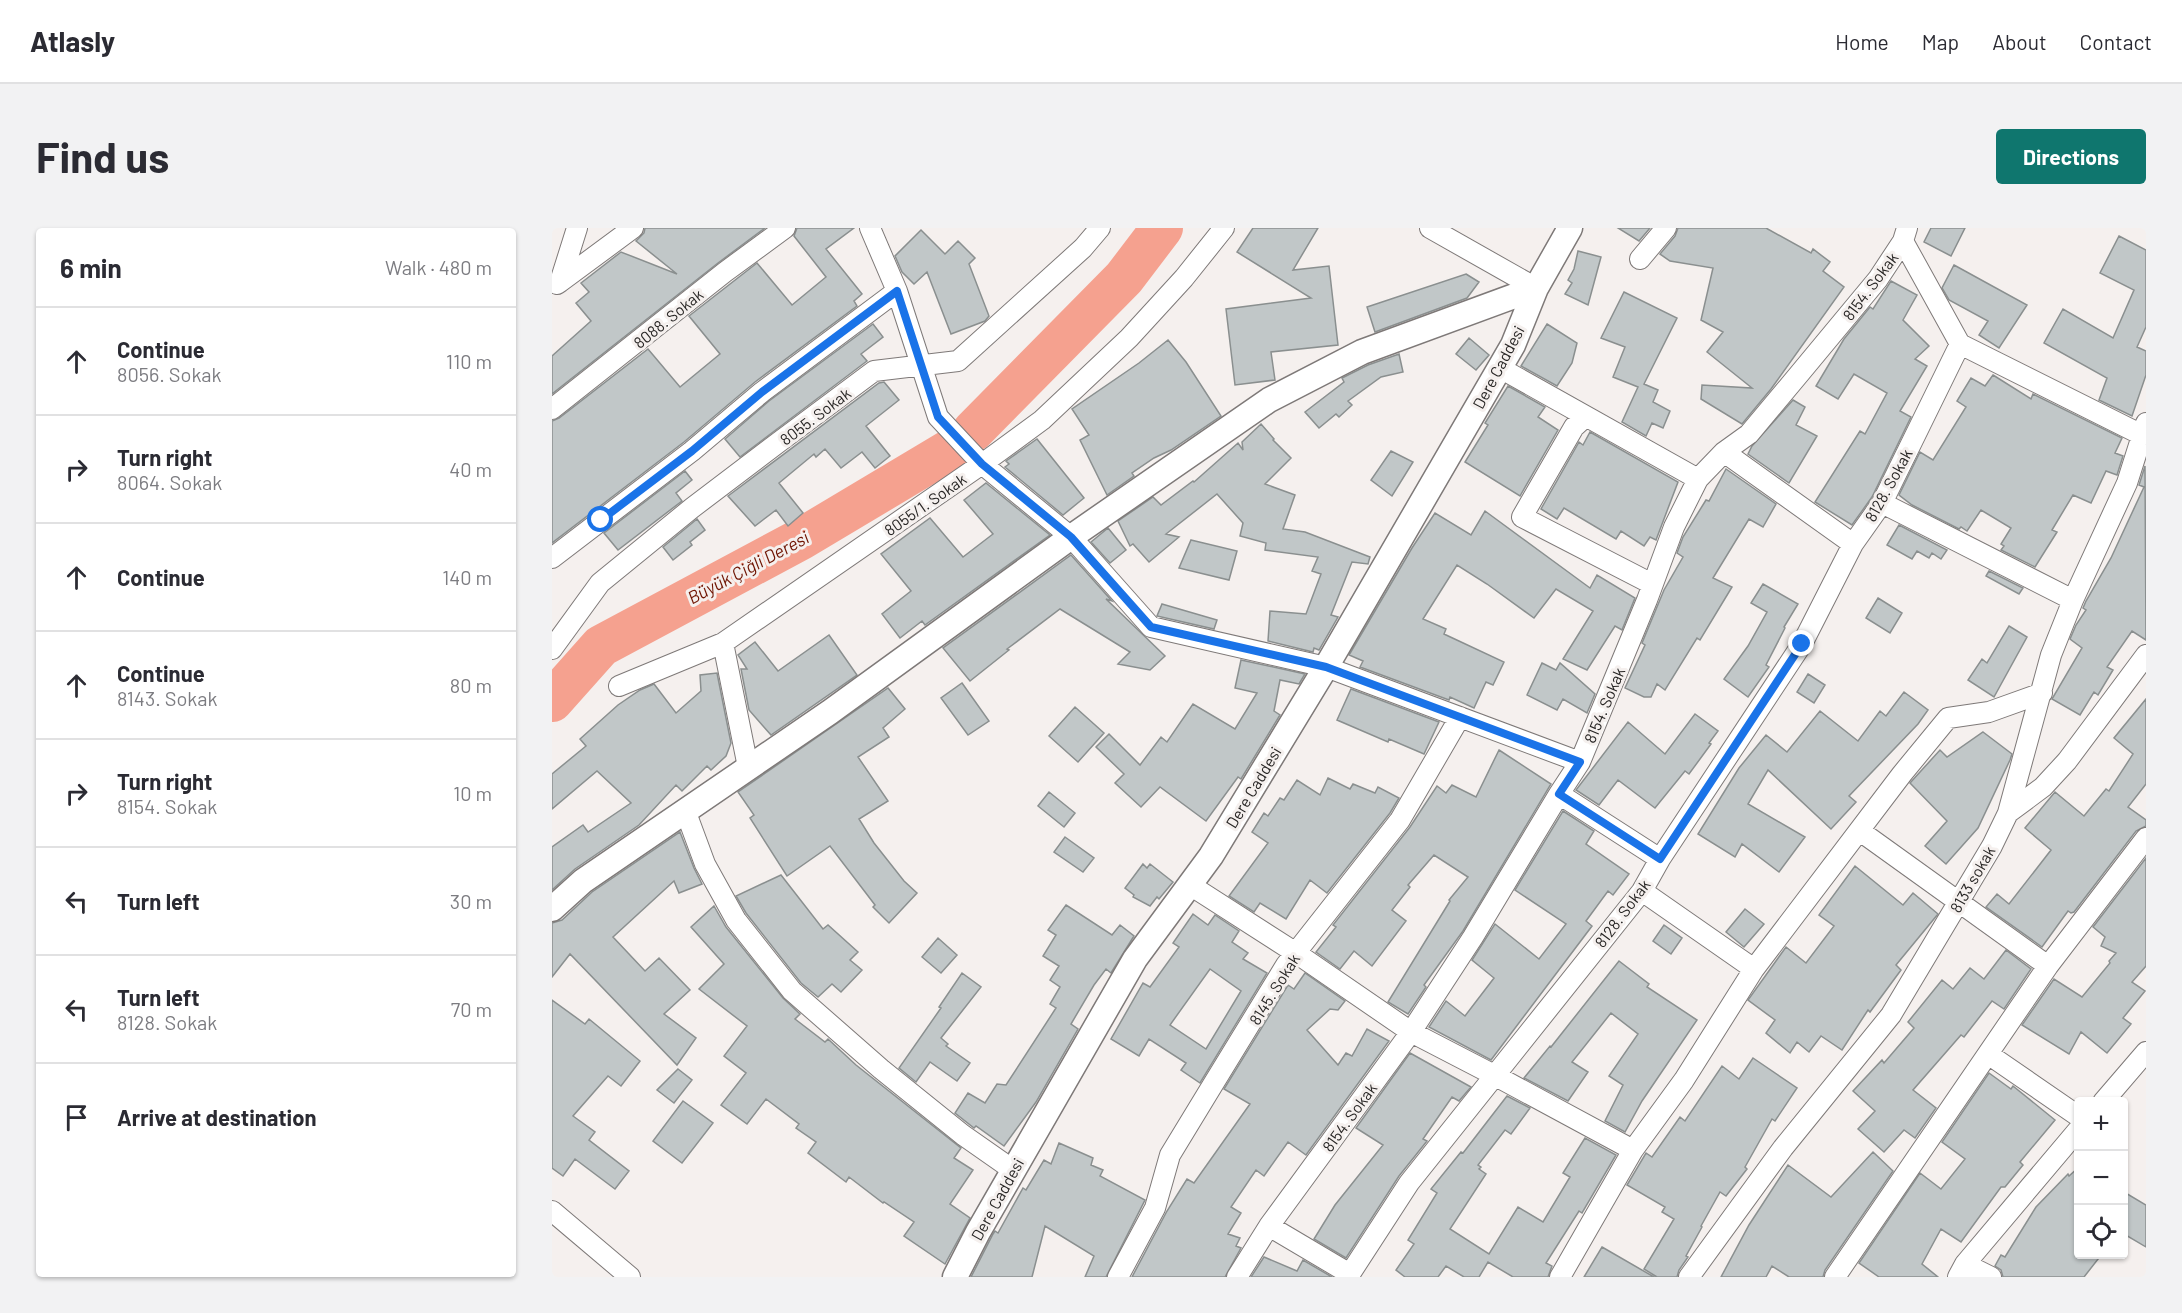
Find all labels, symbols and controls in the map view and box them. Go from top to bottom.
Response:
text: Atlasly [30,24,115,58]
text: Home [1835,29,1889,54]
text: Map [1922,29,1959,54]
text: About [1992,29,2047,54]
text: Contact [2080,29,2152,54]
button: Directions [1996,129,2146,184]
text: Find us [36,131,169,181]
street label: 8154. Sokak [1838,248,1902,324]
text: 6 min [60,252,122,283]
text: Walk · 480 m [385,255,492,279]
street label: 8088. Sokak [629,284,707,352]
street label: Dere Caddesi [1468,322,1528,412]
text: Continue [117,336,205,362]
icon: ahead [60,345,93,378]
text: 110 m [446,349,492,373]
text: 8056. Sokak [117,362,222,386]
street label: 8055. Sokak [776,383,854,449]
text: Turn right [117,444,212,470]
street label: 8128. Sokak [1860,445,1916,525]
icon: right [60,453,93,486]
text: 40 m [449,457,492,481]
street label: 8055/1. Sokak [880,469,970,539]
text: 8064. Sokak [117,470,222,494]
route start [587,506,613,532]
water label: Büyük Çiğli Deresi [683,525,813,608]
icon: ahead [60,561,93,594]
text: Continue [117,564,205,590]
text: 140 m [442,565,492,589]
route end [1788,630,1814,656]
text: Continue [117,660,205,686]
street label: 8154. Sokak [1580,664,1628,746]
icon: ahead [60,669,93,702]
text: 80 m [450,673,492,697]
text: 8143. Sokak [117,686,217,710]
street label: Dere Caddesi [1221,743,1285,831]
text: Turn right [117,768,212,794]
icon: right [60,777,93,810]
text: 10 m [453,781,492,805]
text: 8154. Sokak [117,794,217,818]
street label: 8133 sokak [1945,842,1999,916]
street label: 8128. Sokak [1590,875,1654,951]
icon: left [60,885,93,918]
text: Turn left [117,888,200,914]
text: 30 m [450,889,492,913]
street label: 8145. Sokak [1245,950,1303,1028]
text: Turn left [117,984,200,1010]
icon: left [60,993,93,1026]
text: 70 m [451,997,492,1021]
text: 8128. Sokak [117,1010,217,1034]
street label: 8154. Sokak [1318,1079,1380,1155]
map controls [2074,1097,2128,1259]
button: + [2074,1097,2128,1151]
icon: arrive [60,1101,93,1134]
text: Arrive at destination [117,1104,316,1130]
button: − [2074,1151,2128,1205]
street label: Dere Caddesi [967,1154,1027,1244]
button: locate [2074,1205,2128,1259]

